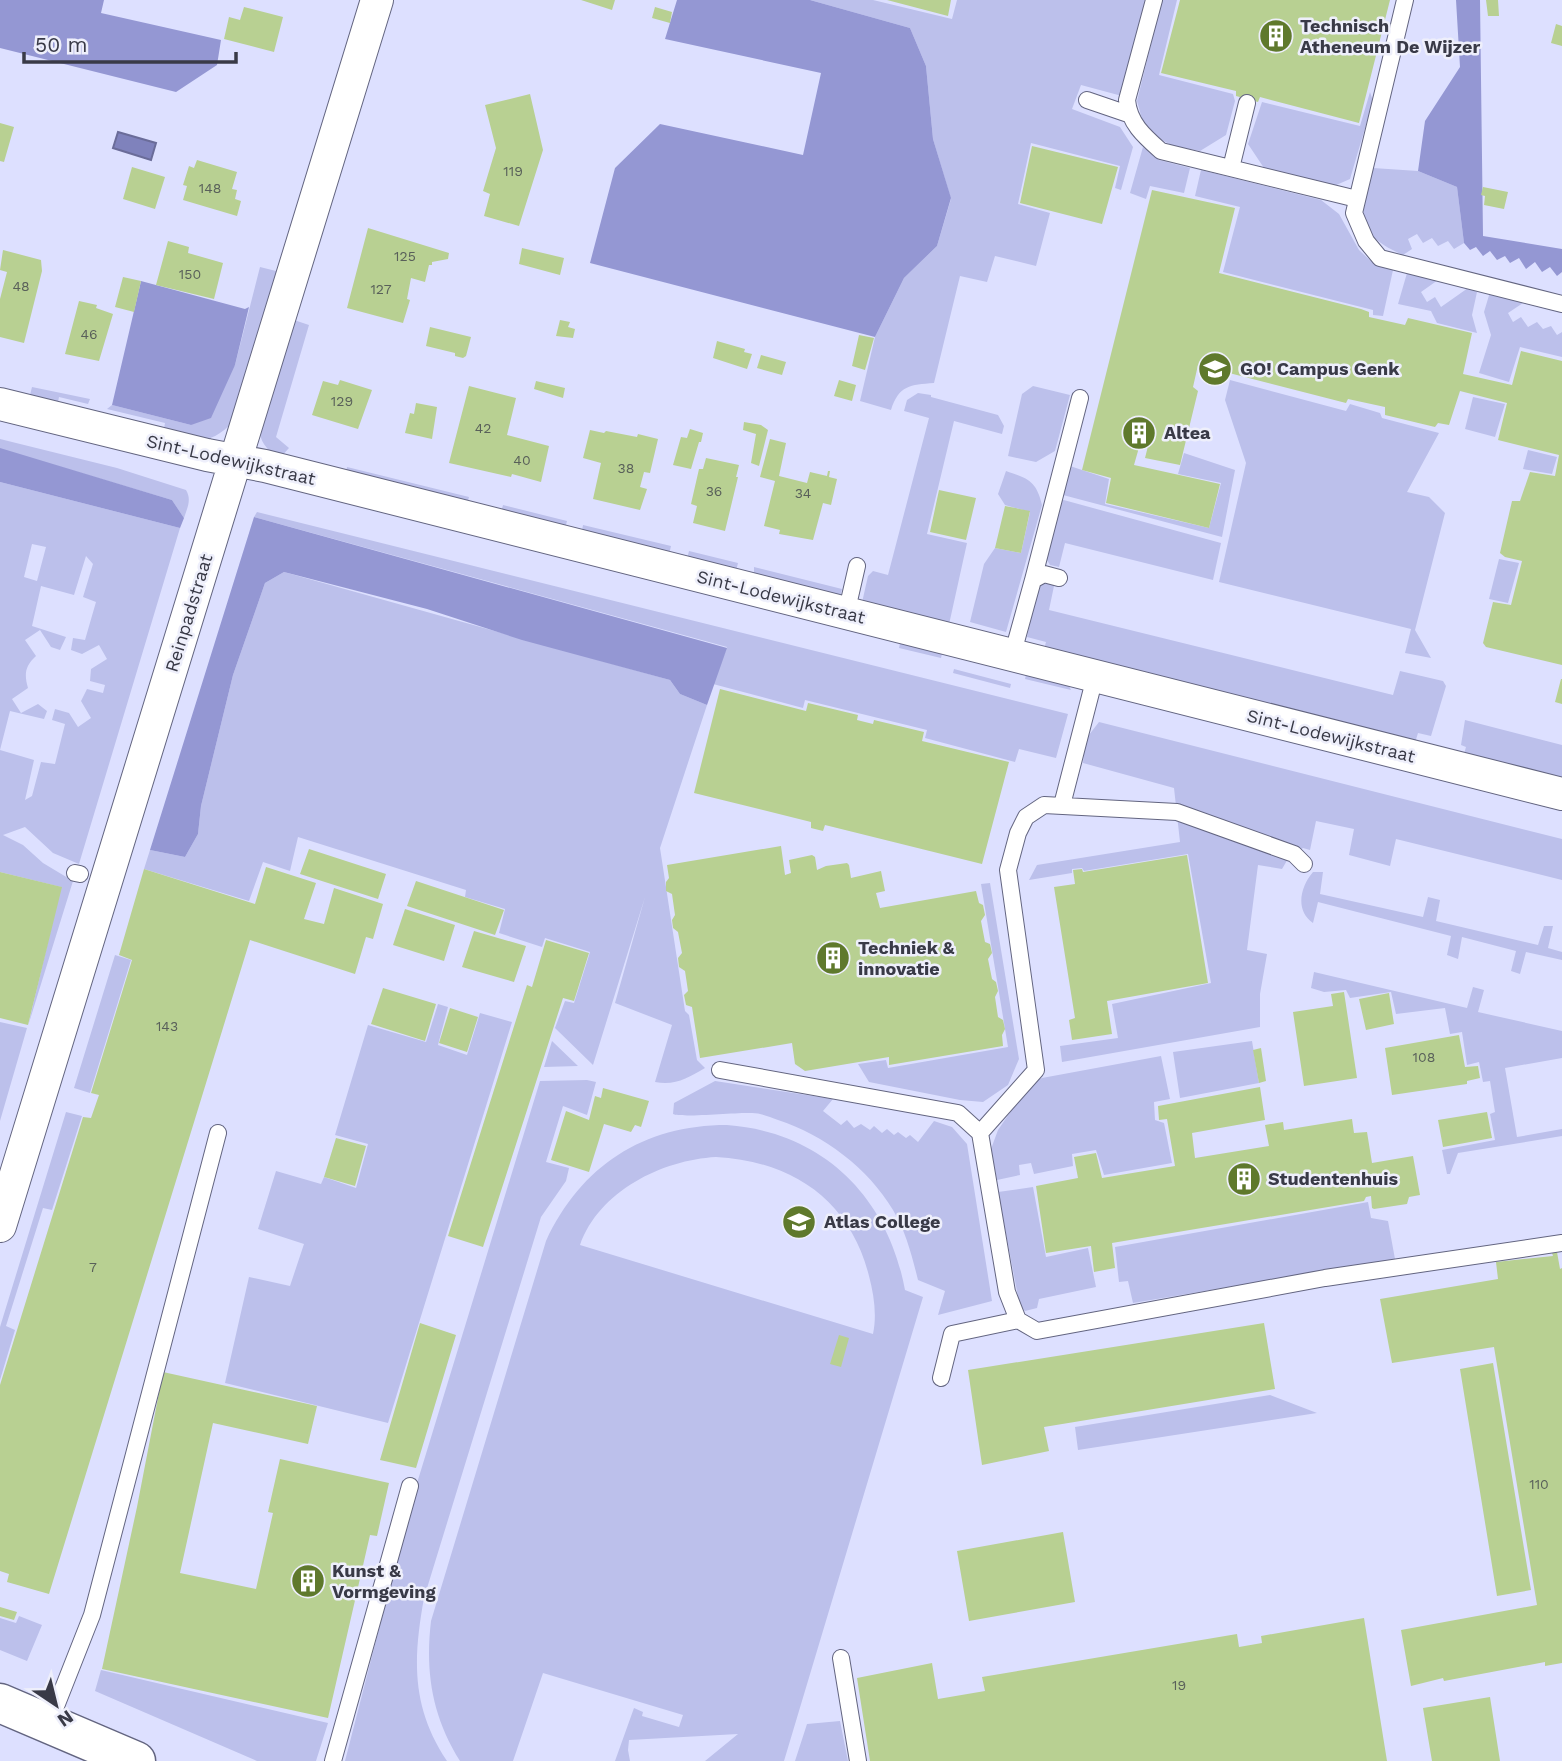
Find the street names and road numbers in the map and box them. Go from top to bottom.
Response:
street label: Sint-Lodewijkstraat [145,430,318,489]
street label: Reinpadstraat [161,551,217,674]
street label: Sint-Lodewijkstraat [695,565,868,628]
street label: Sint-Lodewijkstraat [1245,704,1418,767]

